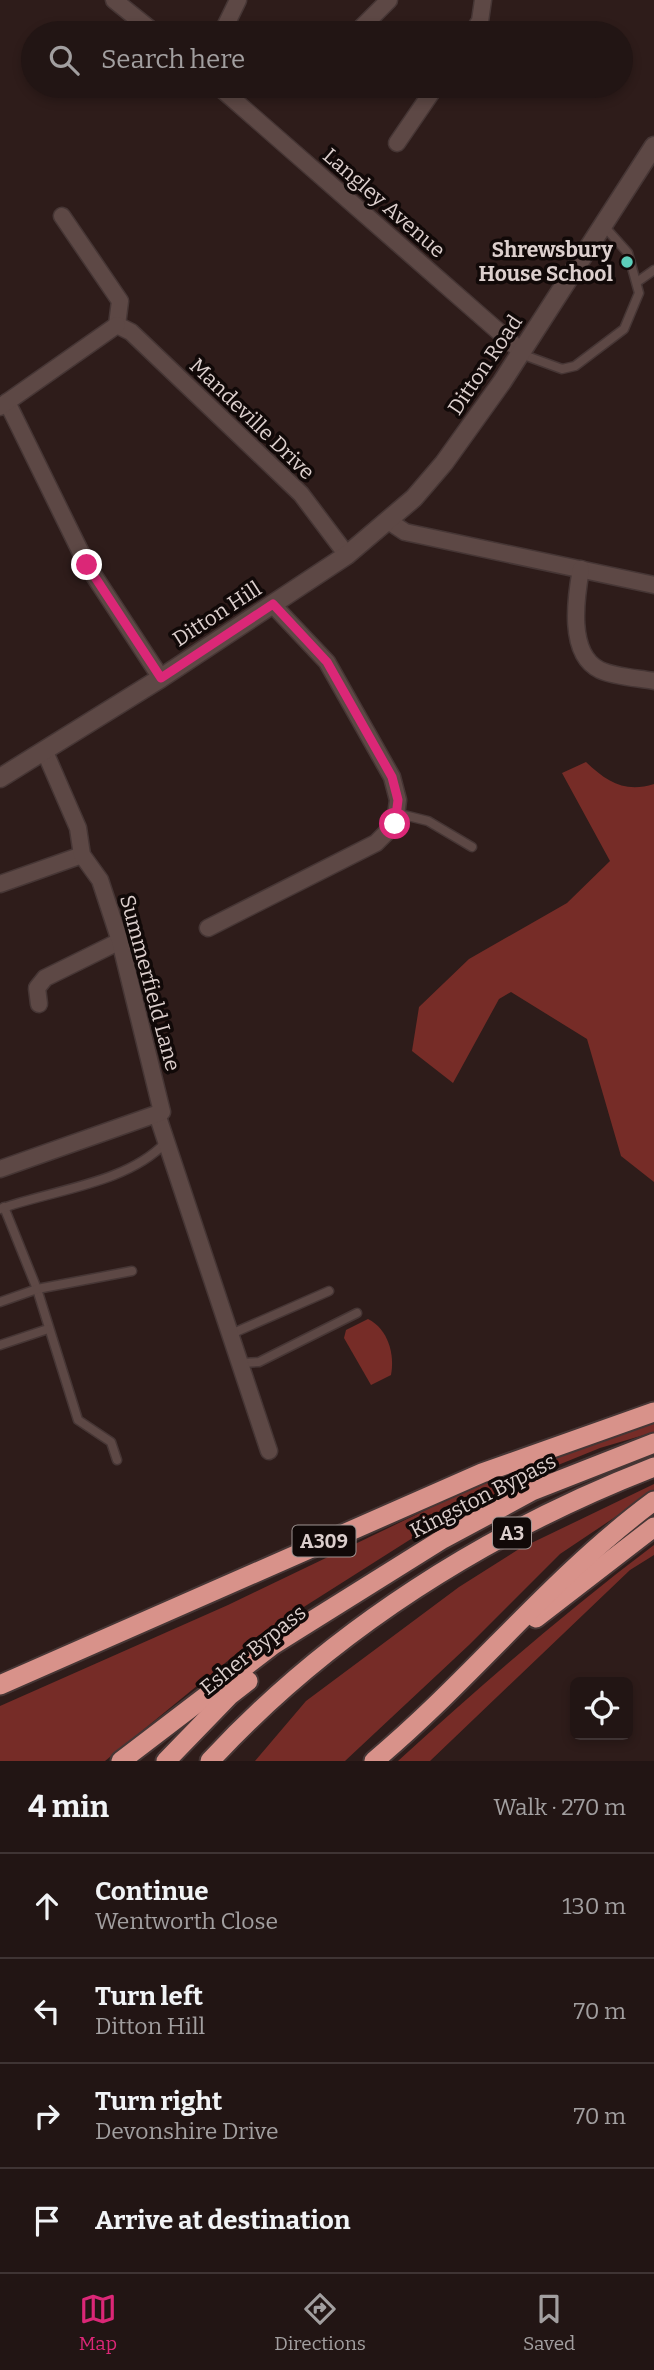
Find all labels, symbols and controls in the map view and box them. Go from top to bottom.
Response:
search box [21,21,633,98]
icon: search [45,41,83,79]
text: Search here [101,44,245,75]
street label: Langley Avenue [317,143,451,263]
place label: Shrewsbury House School [478,237,613,287]
marker: Shrewsbury House School [619,254,635,270]
street label: Ditton Road [442,310,528,420]
street label: Mandeville Drive [184,353,320,485]
route end [71,549,102,580]
street label: Ditton Hill [168,576,266,652]
route start [379,808,410,839]
street label: Summerfield Lane [114,892,186,1074]
street label: Kingston Bypass [406,1448,560,1544]
road number: A3 [493,1518,531,1548]
road number: A309 [292,1526,356,1556]
street label: Esher Bypass [195,1599,311,1701]
map controls [570,1677,633,1740]
button: locate [570,1677,633,1740]
text: 4 min [28,1789,109,1825]
text: Walk · 270 m [493,1793,626,1821]
text: Continue [95,1876,209,1907]
icon: ahead [28,1887,66,1925]
text: 130 m [562,1892,626,1920]
text: Wentworth Close [95,1907,278,1935]
text: Turn left [95,1981,203,2012]
icon: left [28,1992,66,2030]
text: 70 m [574,1997,626,2025]
text: Ditton Hill [95,2012,205,2040]
text: Turn right [95,2086,222,2117]
icon: right [28,2097,66,2135]
text: 70 m [574,2102,626,2130]
text: Devonshire Drive [95,2117,279,2145]
icon: arrive [28,2202,66,2240]
text: Arrive at destination [95,2205,350,2236]
tab: Map [79,2290,117,2355]
tab: Directions [274,2290,366,2355]
tab: Saved [523,2290,575,2355]

